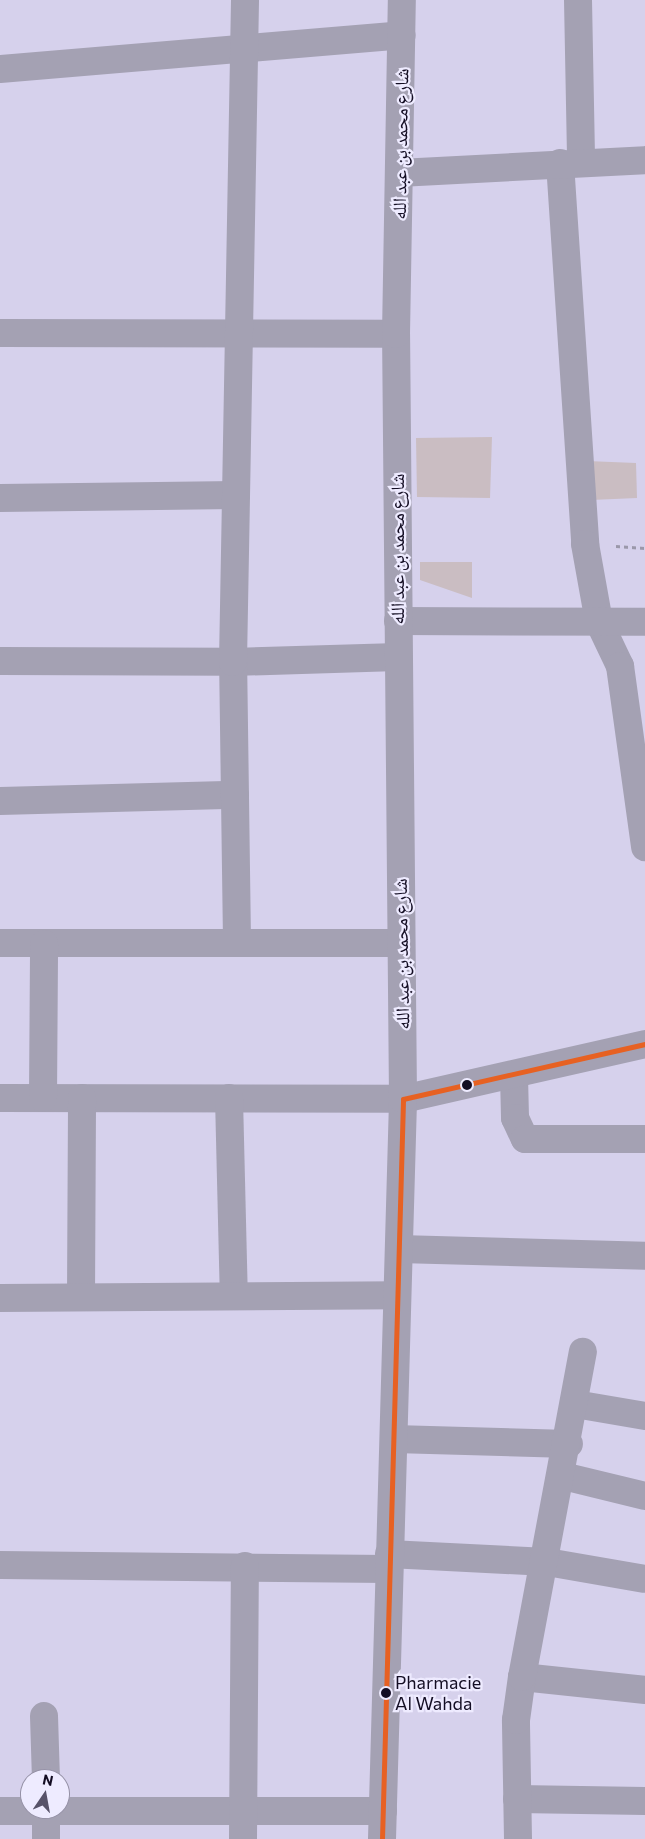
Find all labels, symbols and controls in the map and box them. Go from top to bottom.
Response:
street label: شارع محمد بن عبد الله [387,68,413,220]
street label: شارع محمد بن عبد الله [386,473,408,625]
street label: شارع محمد بن عبد الله [388,878,414,1030]
unlabelled marker [462,1080,472,1090]
place label: Pharmacie Al Wahda [395,1672,481,1715]
marker: Pharmacie Al Wahda [381,1688,391,1698]
north arrow [20,1769,70,1819]
text: N [41,1770,55,1789]

